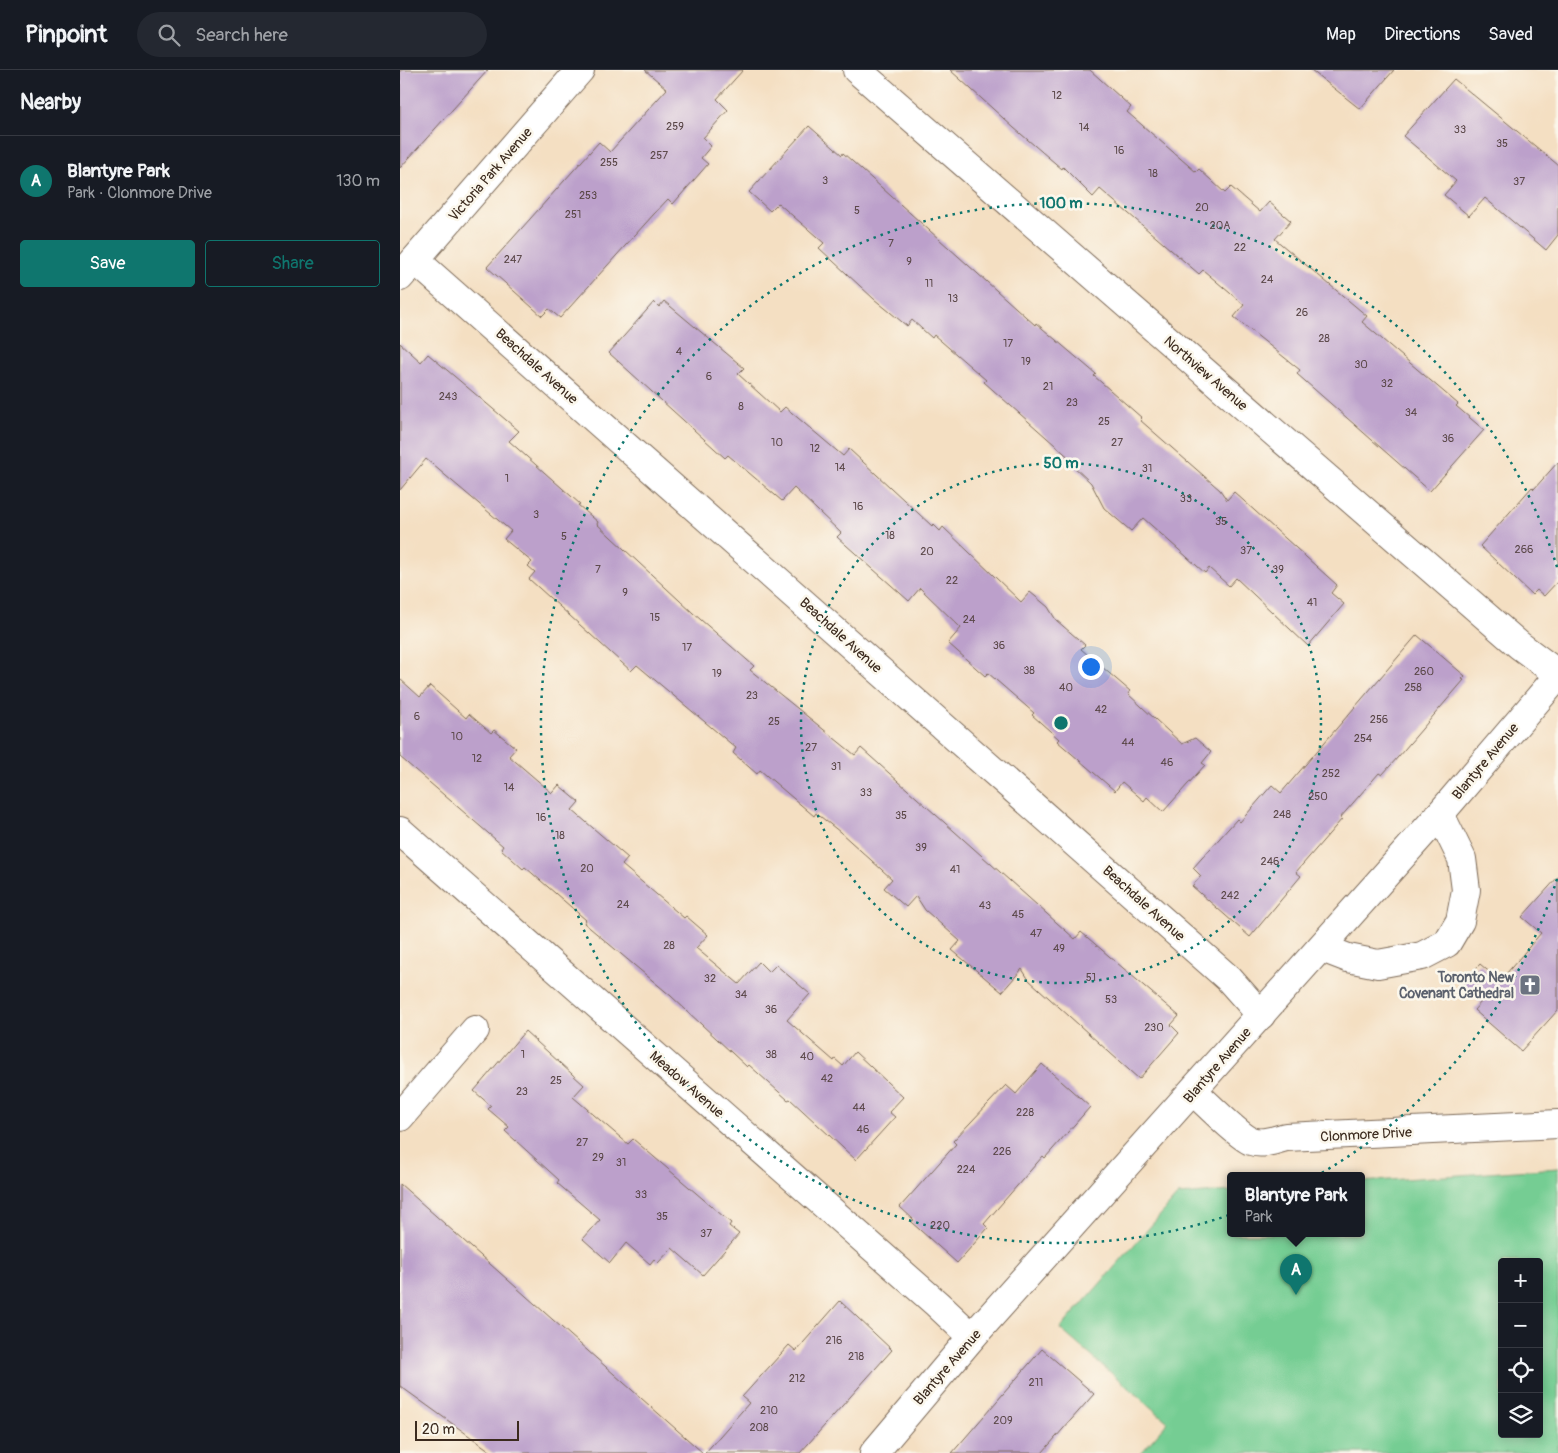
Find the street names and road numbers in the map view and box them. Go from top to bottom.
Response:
street label: Victoria Park Avenue [445,124,536,225]
street label: Beachdale Avenue [492,325,581,408]
street label: Northview Avenue [1160,332,1251,414]
street label: Beachdale Avenue [796,594,885,677]
street label: Blantyre Avenue [1449,720,1522,803]
street label: Beachdale Avenue [1099,862,1188,945]
street label: Blantyre Avenue [1180,1024,1255,1107]
street label: Meadow Avenue [646,1047,727,1121]
street label: Clonmore Drive [1320,1124,1412,1145]
street label: Blantyre Avenue [910,1326,985,1409]

